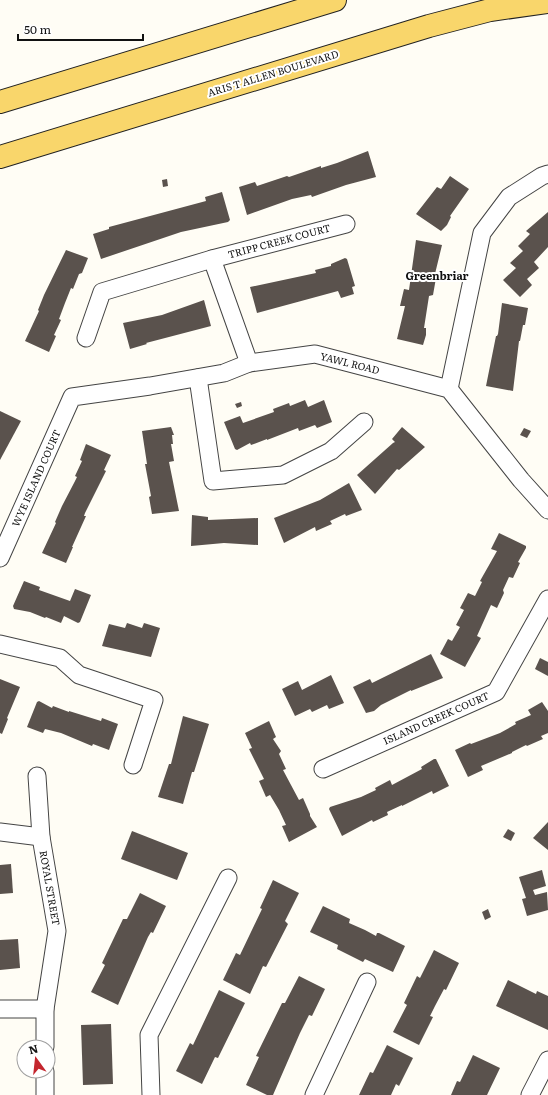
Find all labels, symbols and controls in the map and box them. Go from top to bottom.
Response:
scale bar [18,16,143,42]
text: 50 m [24,20,51,38]
street label: ARIS T ALLEN BOULEVARD [206,45,340,100]
street label: TRIPP CREEK COURT [226,220,332,261]
district label: Greenbriar [405,267,469,283]
street label: YAWL ROAD [319,348,382,377]
street label: WYE ISLAND COURT [7,427,64,529]
street label: ISLAND CREEK COURT [380,687,491,748]
street label: ROYAL STREET [37,849,64,927]
north arrow [16,1039,56,1079]
text: N [27,1039,40,1057]

